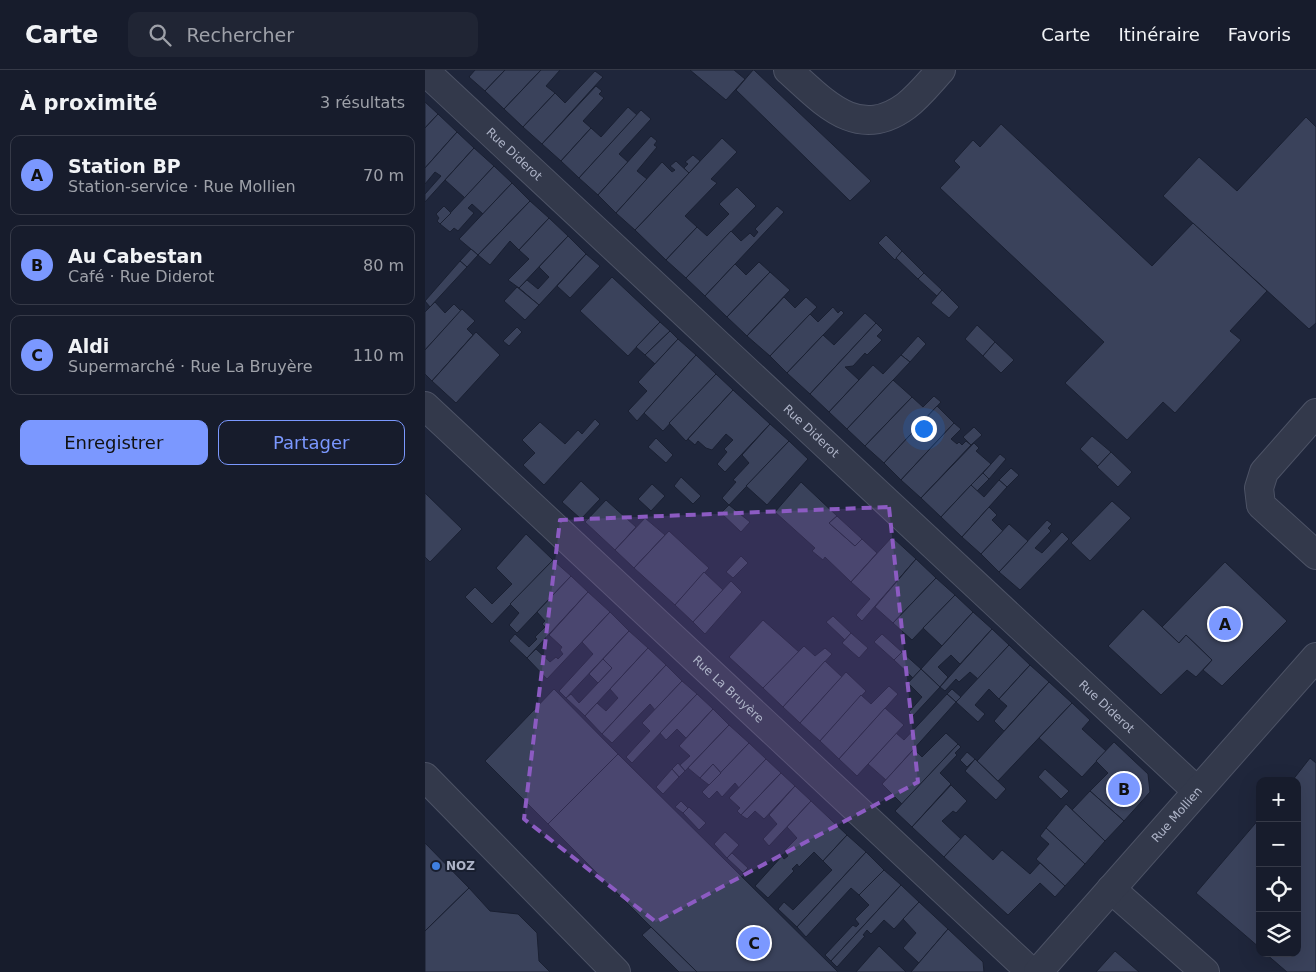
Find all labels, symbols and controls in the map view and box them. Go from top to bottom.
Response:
search box [128,12,478,57]
text: Carte [25,21,98,49]
icon: search [146,21,174,49]
text: Rechercher [186,24,294,46]
text: Carte [1041,24,1090,45]
text: Itinéraire [1118,24,1200,45]
text: Favoris [1228,24,1291,45]
text: À proximité [20,91,157,115]
text: 3 résultats [320,93,405,112]
street label: Rue Diderot [483,125,545,184]
text: Station BP [68,155,181,177]
text: A [31,166,43,185]
text: 70 m [363,166,404,185]
text: Station-service · Rue Mollien [68,177,296,196]
text: Au Cabestan [68,245,203,267]
text: B [31,256,43,275]
text: 80 m [363,256,404,275]
text: Café · Rue Diderot [68,267,214,286]
text: Aldi [68,335,109,357]
text: C [31,346,43,365]
text: 110 m [353,346,404,365]
text: Supermarché · Rue La Bruyère [68,357,313,376]
street label: Rue Diderot [780,402,842,461]
your location [911,416,937,442]
button: Enregistrer [20,420,208,465]
button: Partager [218,420,405,465]
pin: A [1209,605,1241,643]
street label: Rue La Bruyère [690,653,767,726]
street label: Rue Diderot [1076,677,1138,736]
pin: B [1108,770,1140,808]
map controls [1256,777,1301,957]
button: + [1256,777,1301,822]
street label: Rue Mollien [1149,784,1205,845]
button: − [1256,822,1301,867]
place label: NOZ [446,859,475,873]
marker: NOZ [430,860,442,872]
button: locate [1256,867,1301,912]
button: layers [1256,912,1301,957]
pin: C [738,924,770,962]

